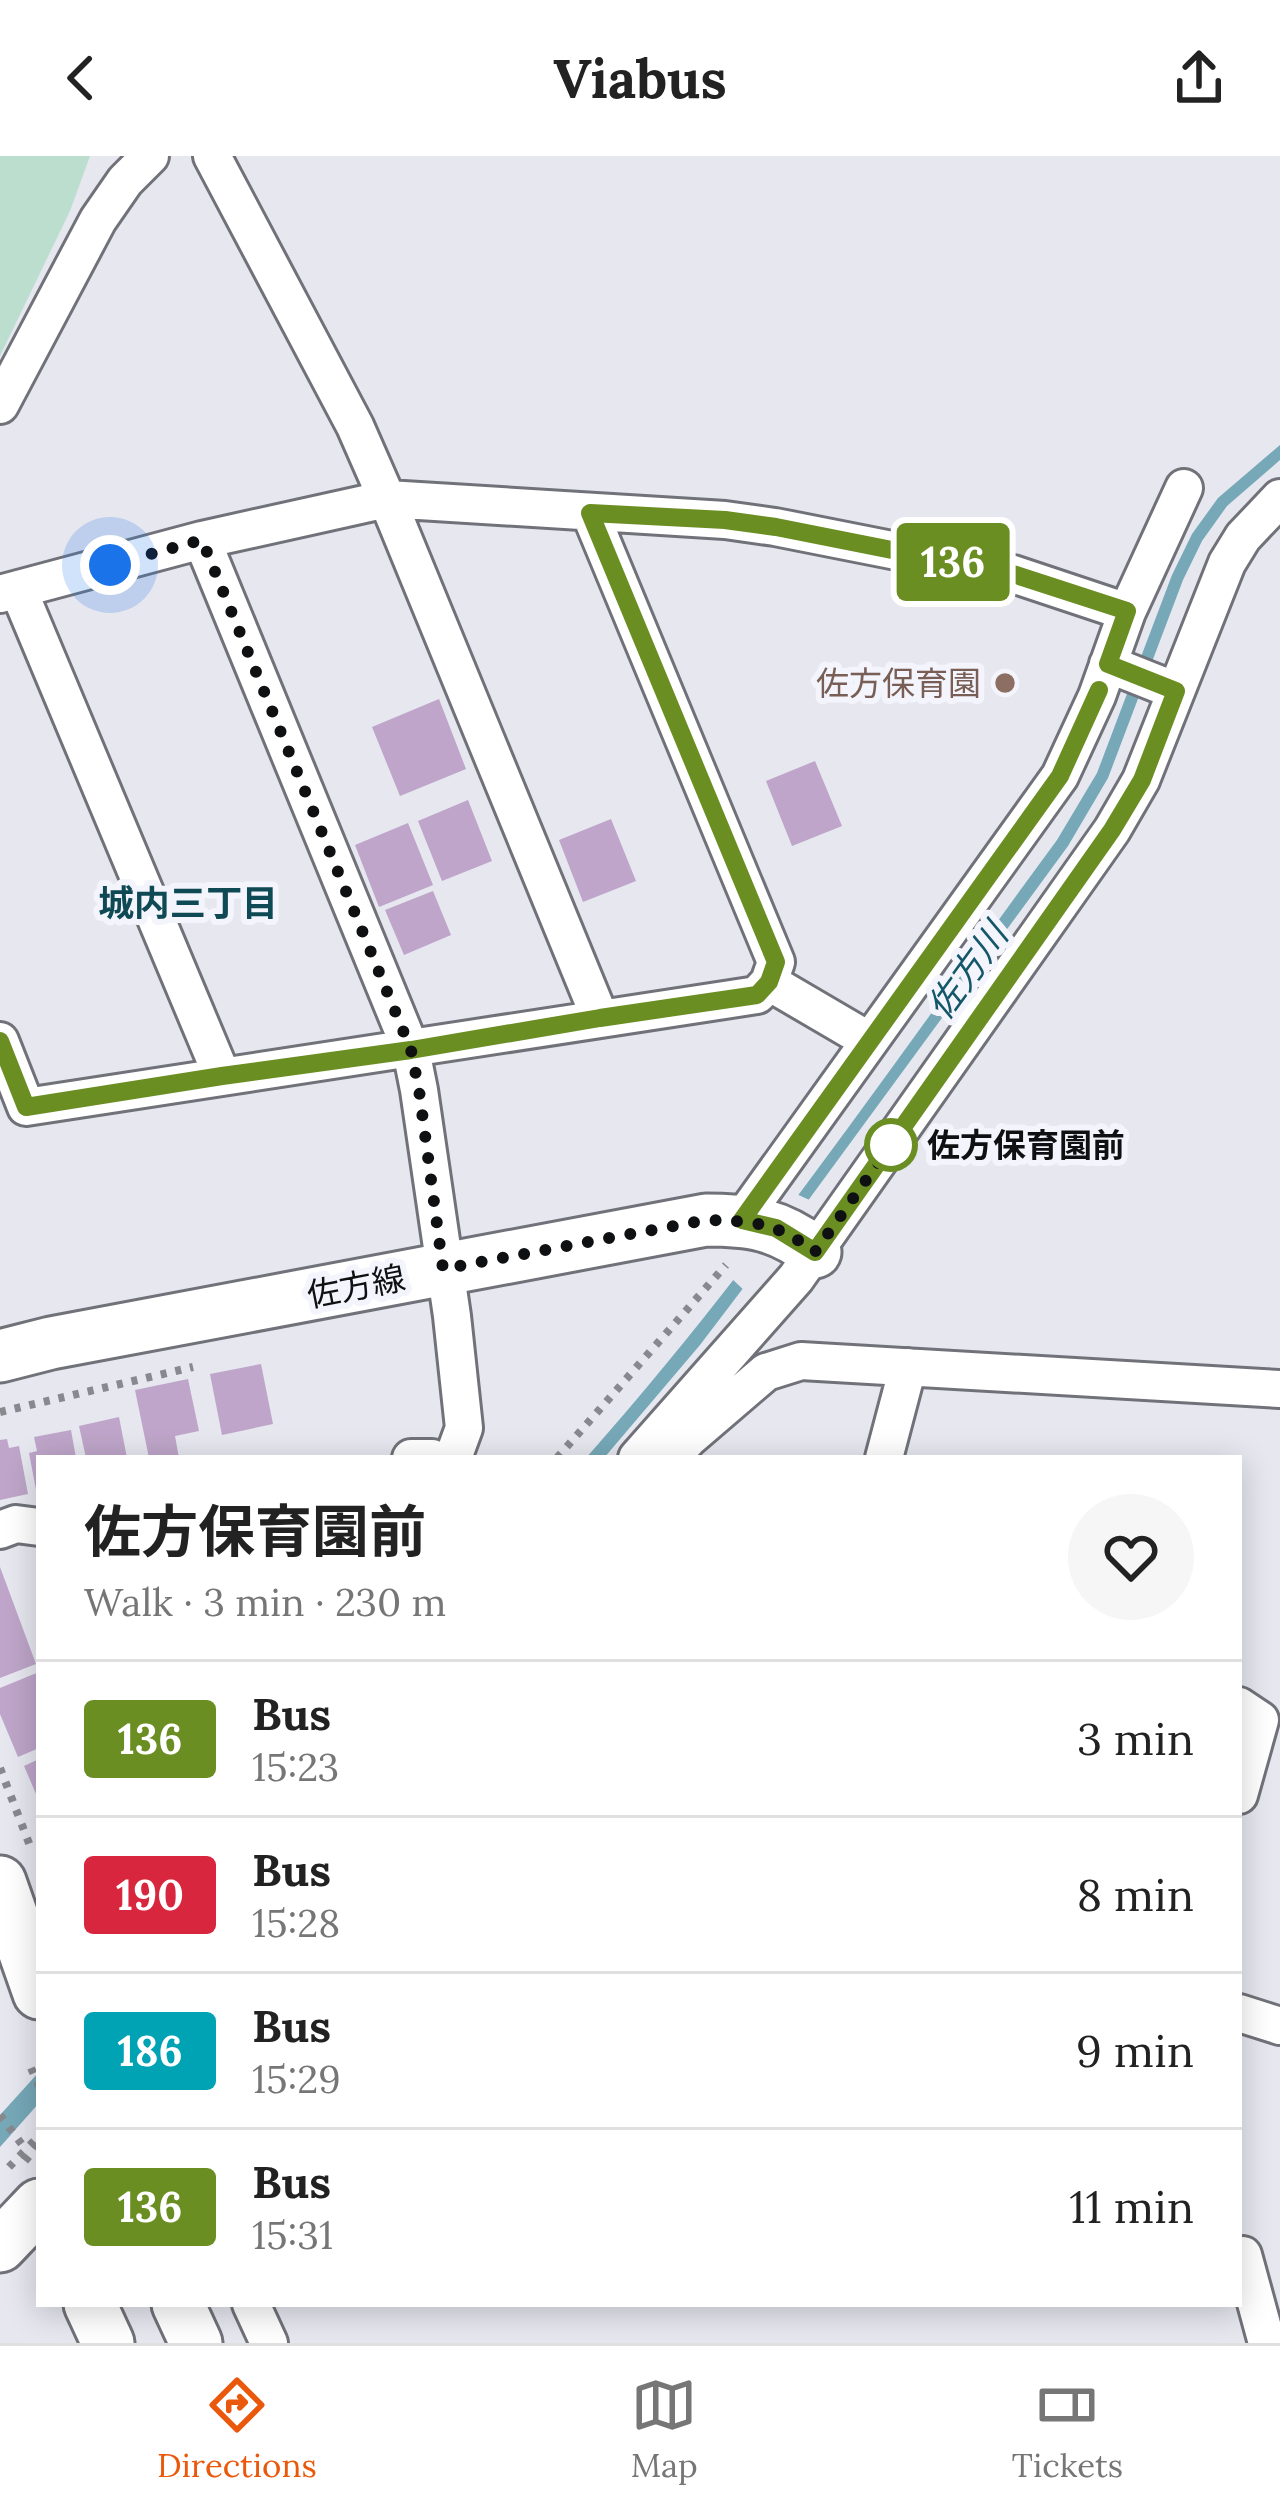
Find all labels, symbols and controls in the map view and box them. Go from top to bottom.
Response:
text: Viabus [553,44,727,113]
icon: back [48,45,114,111]
icon: share [1166,45,1232,111]
line badge: 136 [884,523,1022,601]
your location [80,535,140,595]
text: 136 [921,535,985,589]
place label: 佐方保育園 [816,662,981,704]
marker: 佐方保育園 [992,670,1018,696]
district label: 城内三丁目 [98,880,278,926]
water label: 佐方川 [917,911,1020,1028]
marker: 佐方保育園前 [866,1120,916,1170]
place label: 佐方保育園前 [927,1124,1125,1166]
street label: 佐方線 [303,1256,409,1316]
button: heart [1068,1494,1194,1620]
text: 佐方保育園前 [84,1495,426,1568]
text: Walk · 3 min · 230 m [84,1577,446,1627]
text: Bus [252,1685,331,1742]
text: 3 min [1077,1710,1194,1767]
text: 136 [118,1712,182,1766]
text: 15:23 [252,1742,339,1792]
text: Bus [252,1841,331,1898]
text: 8 min [1077,1866,1194,1923]
text: 190 [116,1868,184,1922]
text: 15:28 [252,1898,340,1948]
text: Bus [252,1997,331,2054]
text: 9 min [1076,2022,1194,2079]
text: 186 [117,2024,183,2078]
text: 15:29 [252,2054,341,2104]
text: Bus [252,2153,331,2210]
text: 11 min [1069,2178,1194,2235]
text: 136 [118,2180,182,2234]
text: 15:31 [252,2210,333,2260]
tab: Directions [157,2372,317,2486]
tab: Map [631,2372,698,2486]
tab: Tickets [1012,2372,1123,2486]

